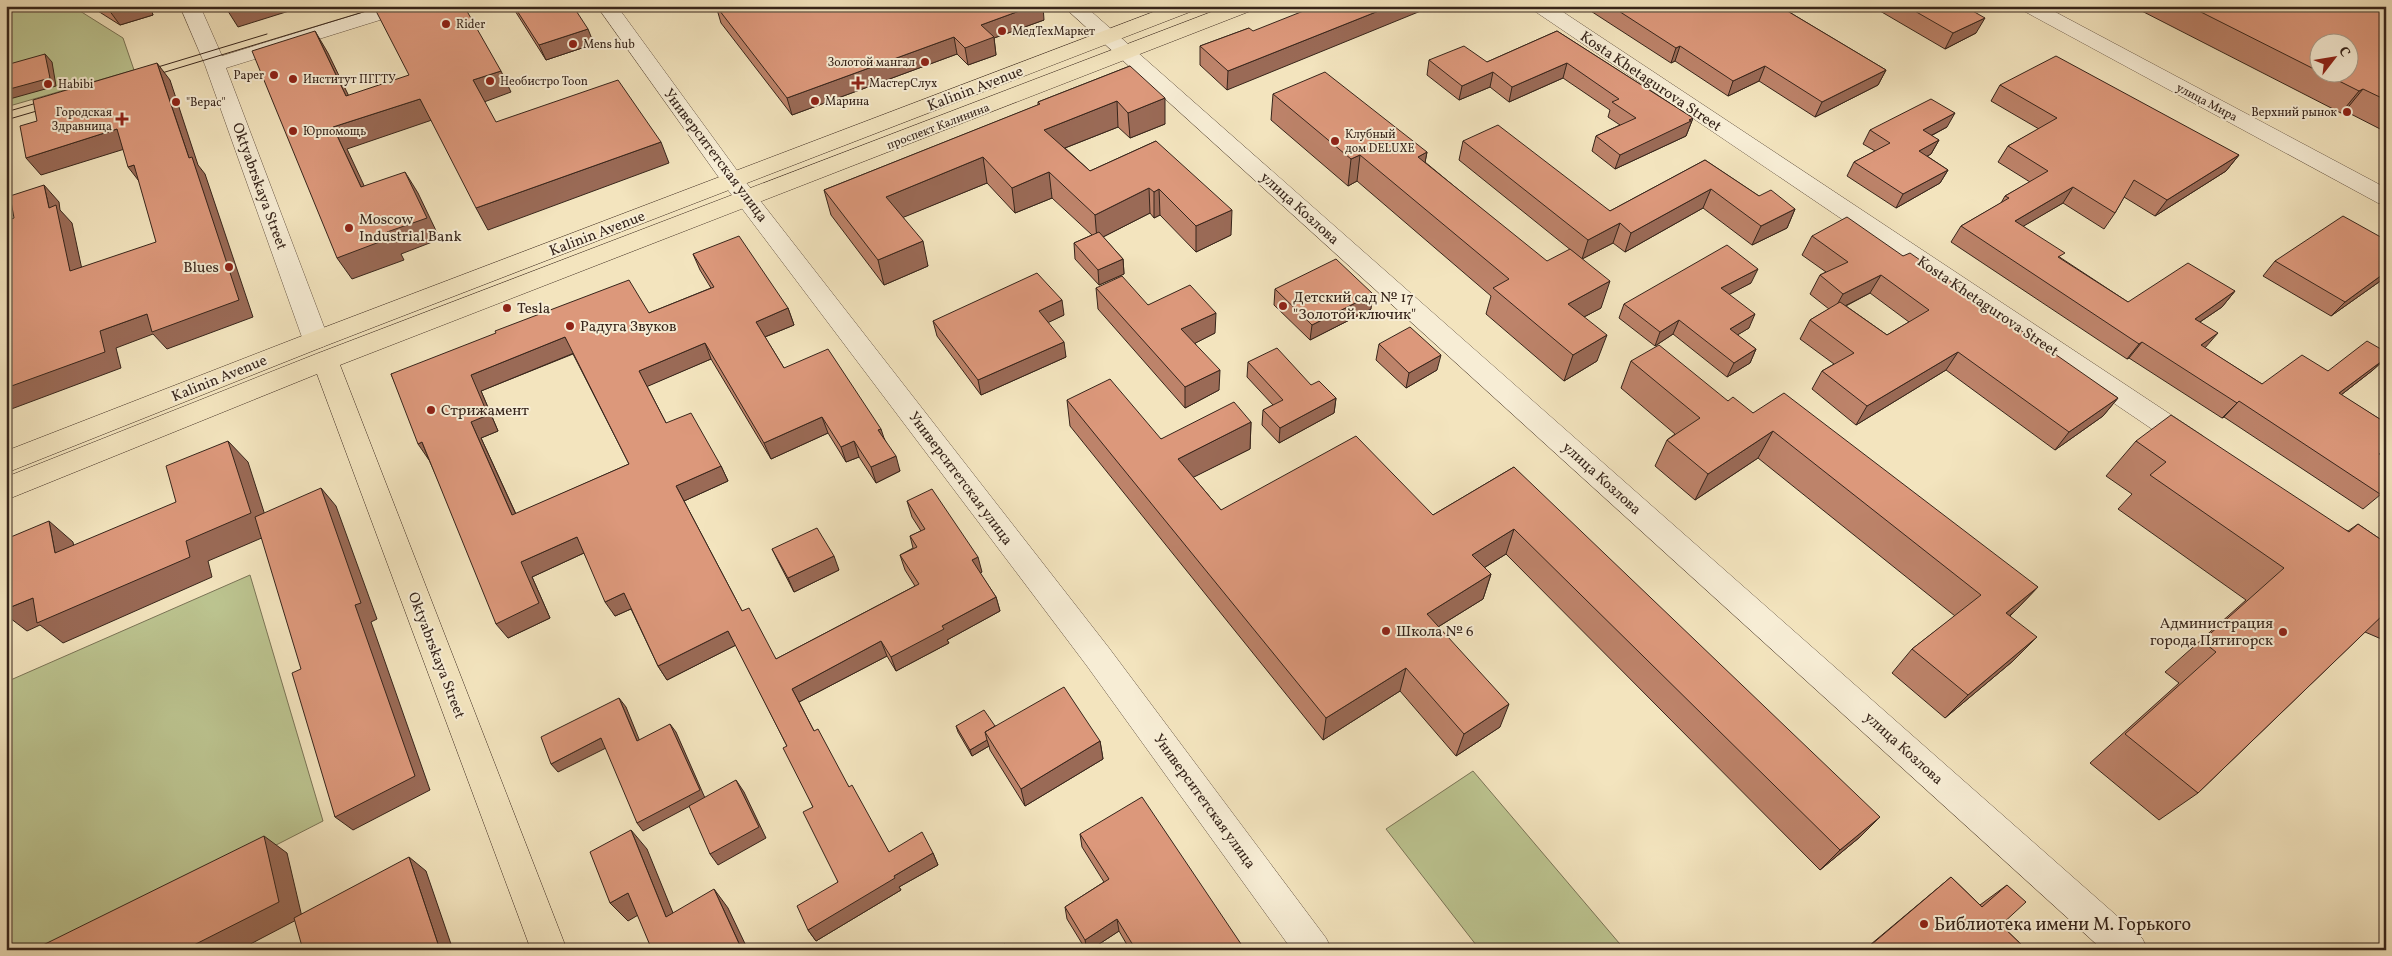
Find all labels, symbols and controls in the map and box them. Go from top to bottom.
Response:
place label: Rider [456,17,485,33]
marker: Rider [440,18,452,30]
place label: МедТехМаркет [1012,24,1095,40]
marker: МедТехМаркет [996,25,1008,37]
street label: Kosta Khetagurova Street [1575,27,1725,138]
north arrow [2310,32,2360,82]
place label: Mens hub [583,37,635,53]
marker: Mens hub [567,38,579,50]
text: С [2333,43,2354,61]
place label: Золотой мангал [828,55,915,71]
marker: Золотой мангал [919,56,931,68]
street label: Kalinin Avenue [925,61,1027,117]
place label: Paper [233,68,264,84]
marker: Paper [268,69,280,81]
place label: Институт ПГГТУ [303,72,396,88]
marker: Институт ПГГТУ [287,73,299,85]
place label: Необистро Toon [500,74,588,90]
marker: Необистро Toon [484,75,496,87]
marker: МастерСлух [851,76,865,90]
place label: МастерСлух [869,76,937,92]
place label: Habibi [58,77,94,93]
marker: Habibi [42,78,54,90]
street label: улица Мира [2173,80,2240,126]
street label: Университетская улица [658,85,772,227]
place label: Марина [825,94,869,110]
place label: "Верас" [186,95,226,111]
marker: Марина [809,95,821,107]
marker: "Верас" [170,96,182,108]
street label: проспект Калинина [885,100,992,154]
place label: Городская Здравница [51,105,112,135]
place label: Верхний рынок [2251,105,2338,121]
marker: Верхний рынок [2341,106,2353,118]
marker: Городская Здравница [116,113,128,125]
street label: Oktyabrskaya Street [226,120,291,253]
place label: Юрпомощь [303,124,366,140]
marker: Юрпомощь [287,125,299,137]
place label: Клубный дом DELUXE [1345,127,1415,157]
marker: Клубный дом DELUXE [1329,135,1341,147]
street label: улица Козлова [1255,168,1343,250]
street label: Kalinin Avenue [547,206,649,262]
place label: Moscow Industrial Bank [359,210,462,248]
marker: Moscow Industrial Bank [343,222,355,234]
street label: Kosta Khetagurova Street [1912,252,2062,363]
place label: Blues [183,258,219,279]
marker: Blues [223,261,235,273]
place label: Детский сад № 17 "Золотой ключик" [1293,288,1416,326]
place label: Tesla [517,299,550,320]
marker: Детский сад № 17 "Золотой ключик" [1277,300,1289,312]
marker: Tesla [501,302,513,314]
place label: Радуга Звуков [580,317,677,338]
marker: Радуга Звуков [564,320,576,332]
street label: Kalinin Avenue [169,351,270,408]
place label: Стрижамент [441,401,529,422]
marker: Стрижамент [425,404,437,416]
street label: Университетская улица [903,408,1017,550]
street label: улица Козлова [1557,438,1645,520]
street label: Oktyabrskaya Street [402,589,469,722]
place label: Администрация города Пятигорск [2150,614,2273,652]
place label: Школа № 6 [1396,622,1474,643]
marker: Школа № 6 [1380,625,1392,637]
marker: Администрация города Пятигорск [2277,626,2289,638]
street label: улица Козлова [1859,708,1947,790]
street label: Университетская улица [1148,730,1260,874]
place label: Библиотека имени М. Горького [1934,913,2191,938]
marker: Библиотека имени М. Горького [1918,918,1930,930]

